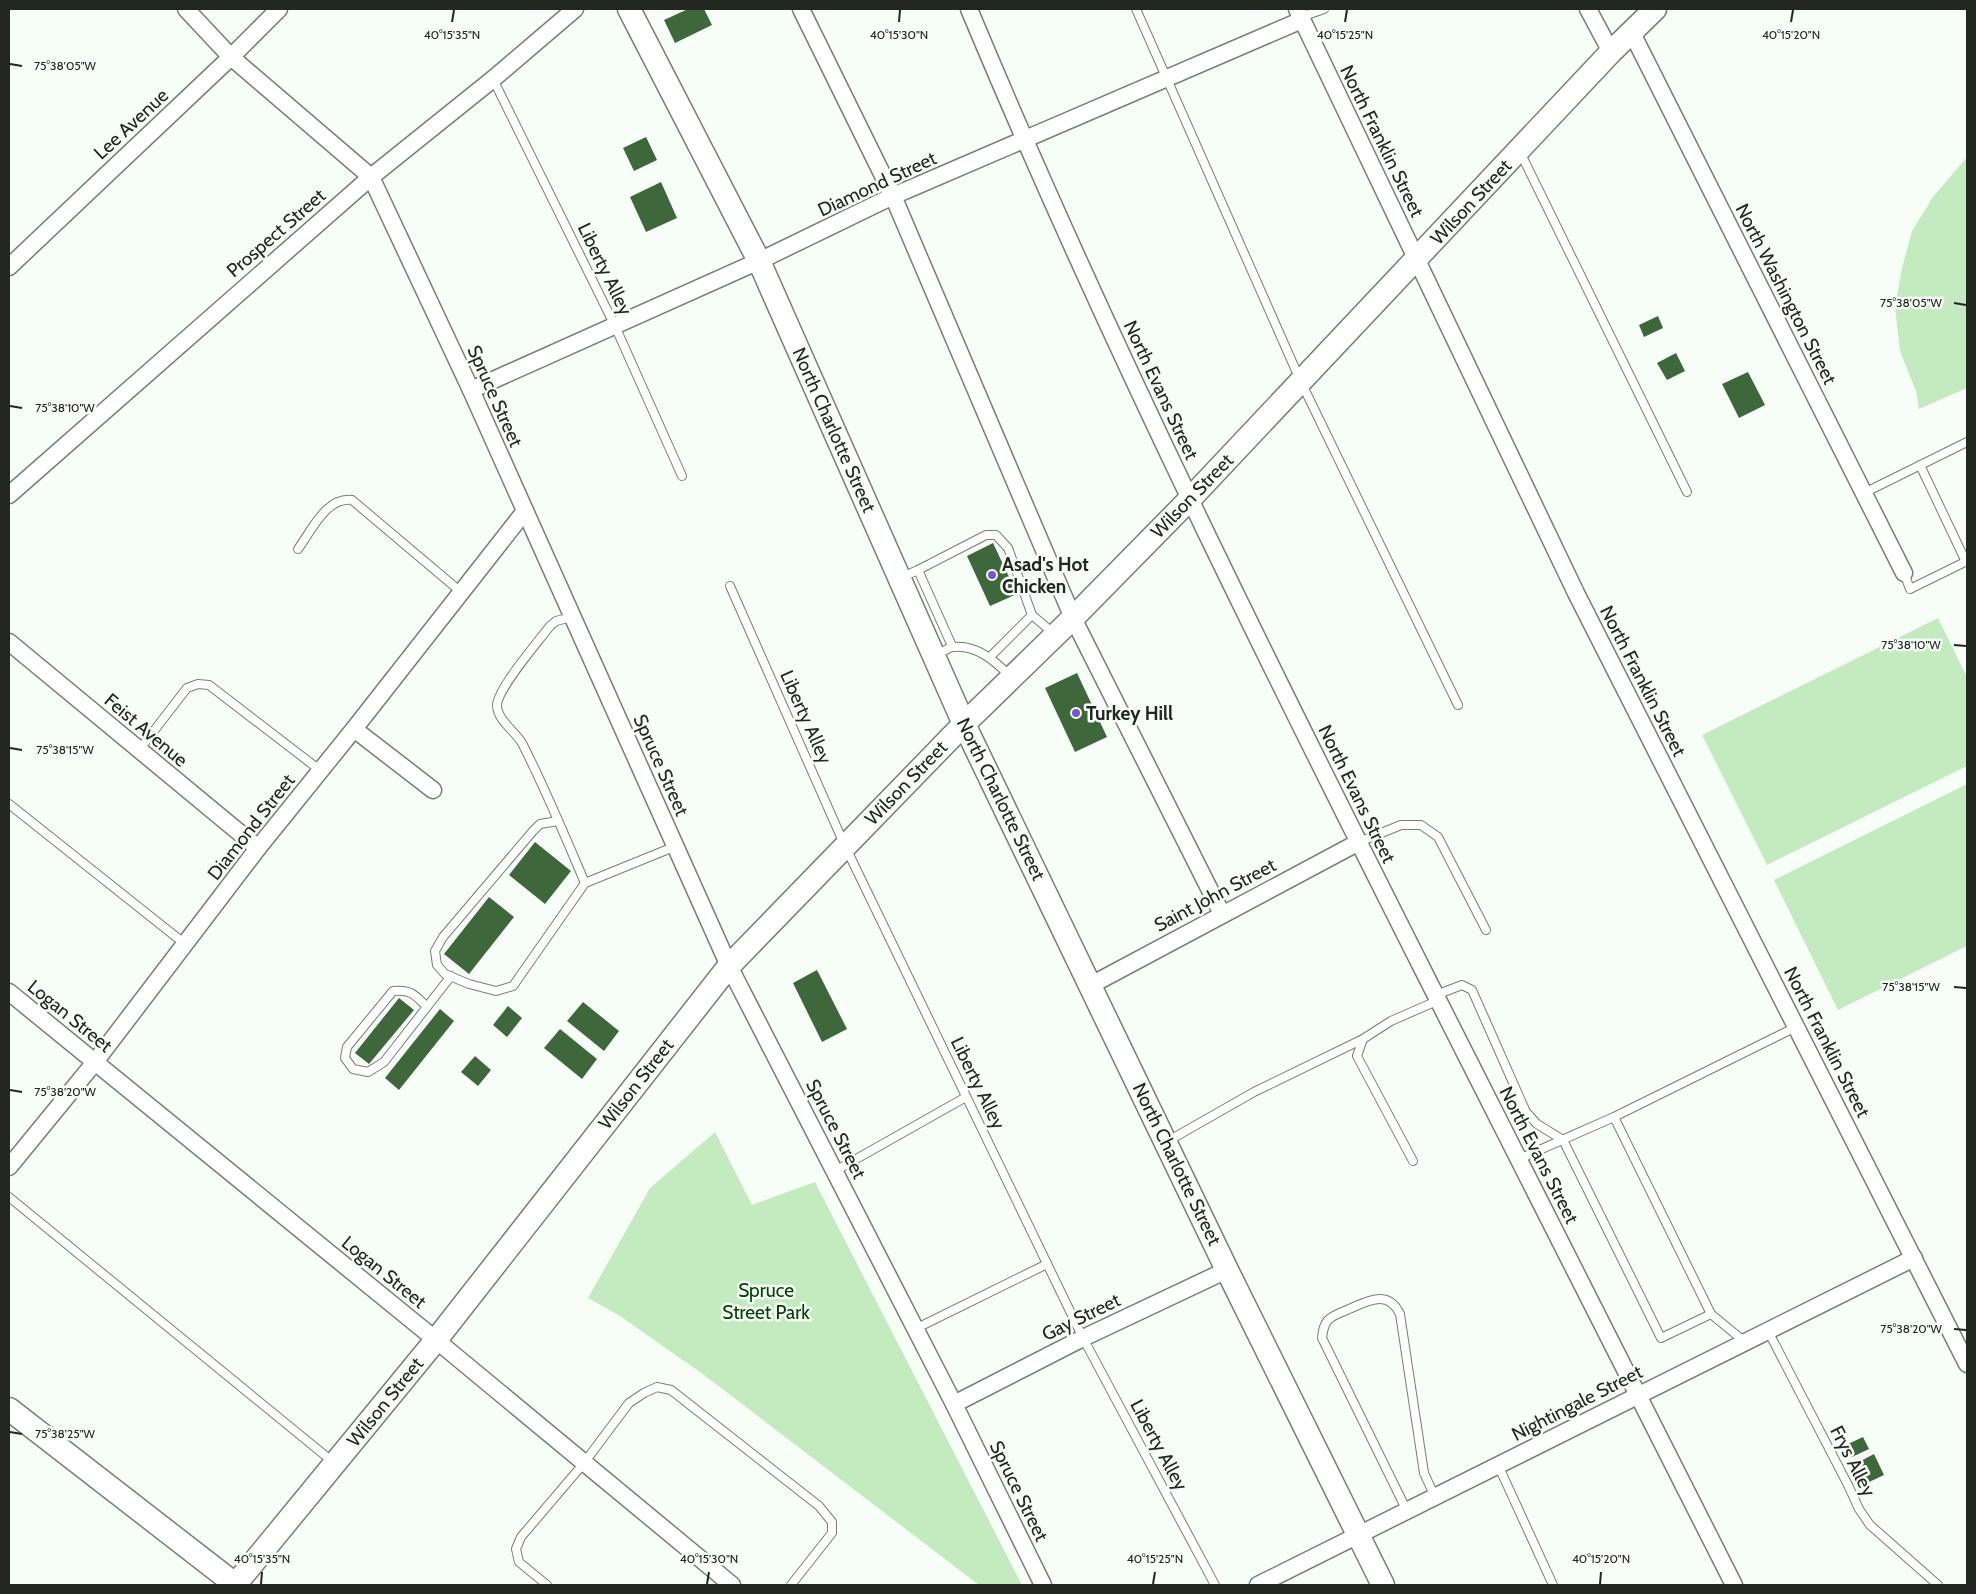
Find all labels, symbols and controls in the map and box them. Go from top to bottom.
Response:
text: 40°15'35"N [424,27,480,42]
text: 40°15'30"N [870,27,928,42]
text: 40°15'25"N [1317,27,1373,42]
text: 40°15'20"N [1762,27,1820,42]
text: 75°38'05"W [34,58,97,73]
street label: North Franklin Street [1335,61,1429,221]
street label: Lee Avenue [89,84,173,164]
street label: Diamond Street [814,146,940,222]
street label: Wilson Street [1426,154,1517,249]
street label: Prospect Street [222,184,330,282]
street label: North Washington Street [1730,200,1842,389]
street label: Liberty Alley [573,219,637,319]
text: 75°38'05"W [1880,295,1943,310]
street label: North Evans Street [1119,317,1204,464]
street label: Spruce Street [462,342,528,451]
street label: North Charlotte Street [787,344,881,516]
text: 75°38'10"W [35,400,95,415]
street label: Wilson Street [1146,449,1238,543]
place label: Asad's Hot Chicken [1002,553,1089,598]
marker: Asad's Hot Chicken [986,569,998,581]
street label: North Franklin Street [1595,602,1691,761]
text: 75°38'10"W [1881,637,1941,652]
street label: Liberty Alley [775,667,837,768]
street label: Feist Avenue [100,689,193,772]
place label: Turkey Hill [1086,702,1173,725]
marker: Turkey Hill [1070,707,1082,719]
street label: Spruce Street [628,711,694,820]
street label: North Charlotte Street [952,714,1051,885]
street label: North Evans Street [1314,721,1401,867]
street label: Wilson Street [860,736,952,830]
text: 75°38'15"W [36,742,94,757]
street label: Diamond Street [202,769,300,885]
street label: Saint John Street [1150,853,1280,937]
street label: North Franklin Street [1779,963,1875,1122]
street label: Logan Street [23,975,117,1057]
text: 75°38'15"W [1882,979,1940,994]
street label: Liberty Alley [946,1033,1010,1133]
street label: Wilson Street [594,1034,679,1134]
street label: Spruce Street [801,1075,871,1183]
street label: North Charlotte Street [1128,1079,1227,1250]
street label: North Evans Street [1495,1083,1584,1228]
text: 75°38'20"W [34,1084,97,1099]
street label: Logan Street [337,1231,431,1313]
park label: Spruce Street Park [722,1279,810,1324]
street label: Gay Street [1038,1288,1124,1346]
text: 75°38'20"W [1880,1321,1943,1336]
street label: Wilson Street [342,1352,428,1451]
street label: Nightingale Street [1508,1360,1647,1446]
street label: Liberty Alley [1125,1396,1193,1495]
street label: Frys Alley [1825,1422,1881,1501]
text: 75°38'25"W [35,1426,96,1441]
street label: Spruce Street [985,1437,1053,1545]
text: 40°15'35"N [234,1551,290,1566]
text: 40°15'30"N [680,1551,738,1566]
text: 40°15'25"N [1127,1551,1183,1566]
text: 40°15'20"N [1572,1551,1630,1566]

